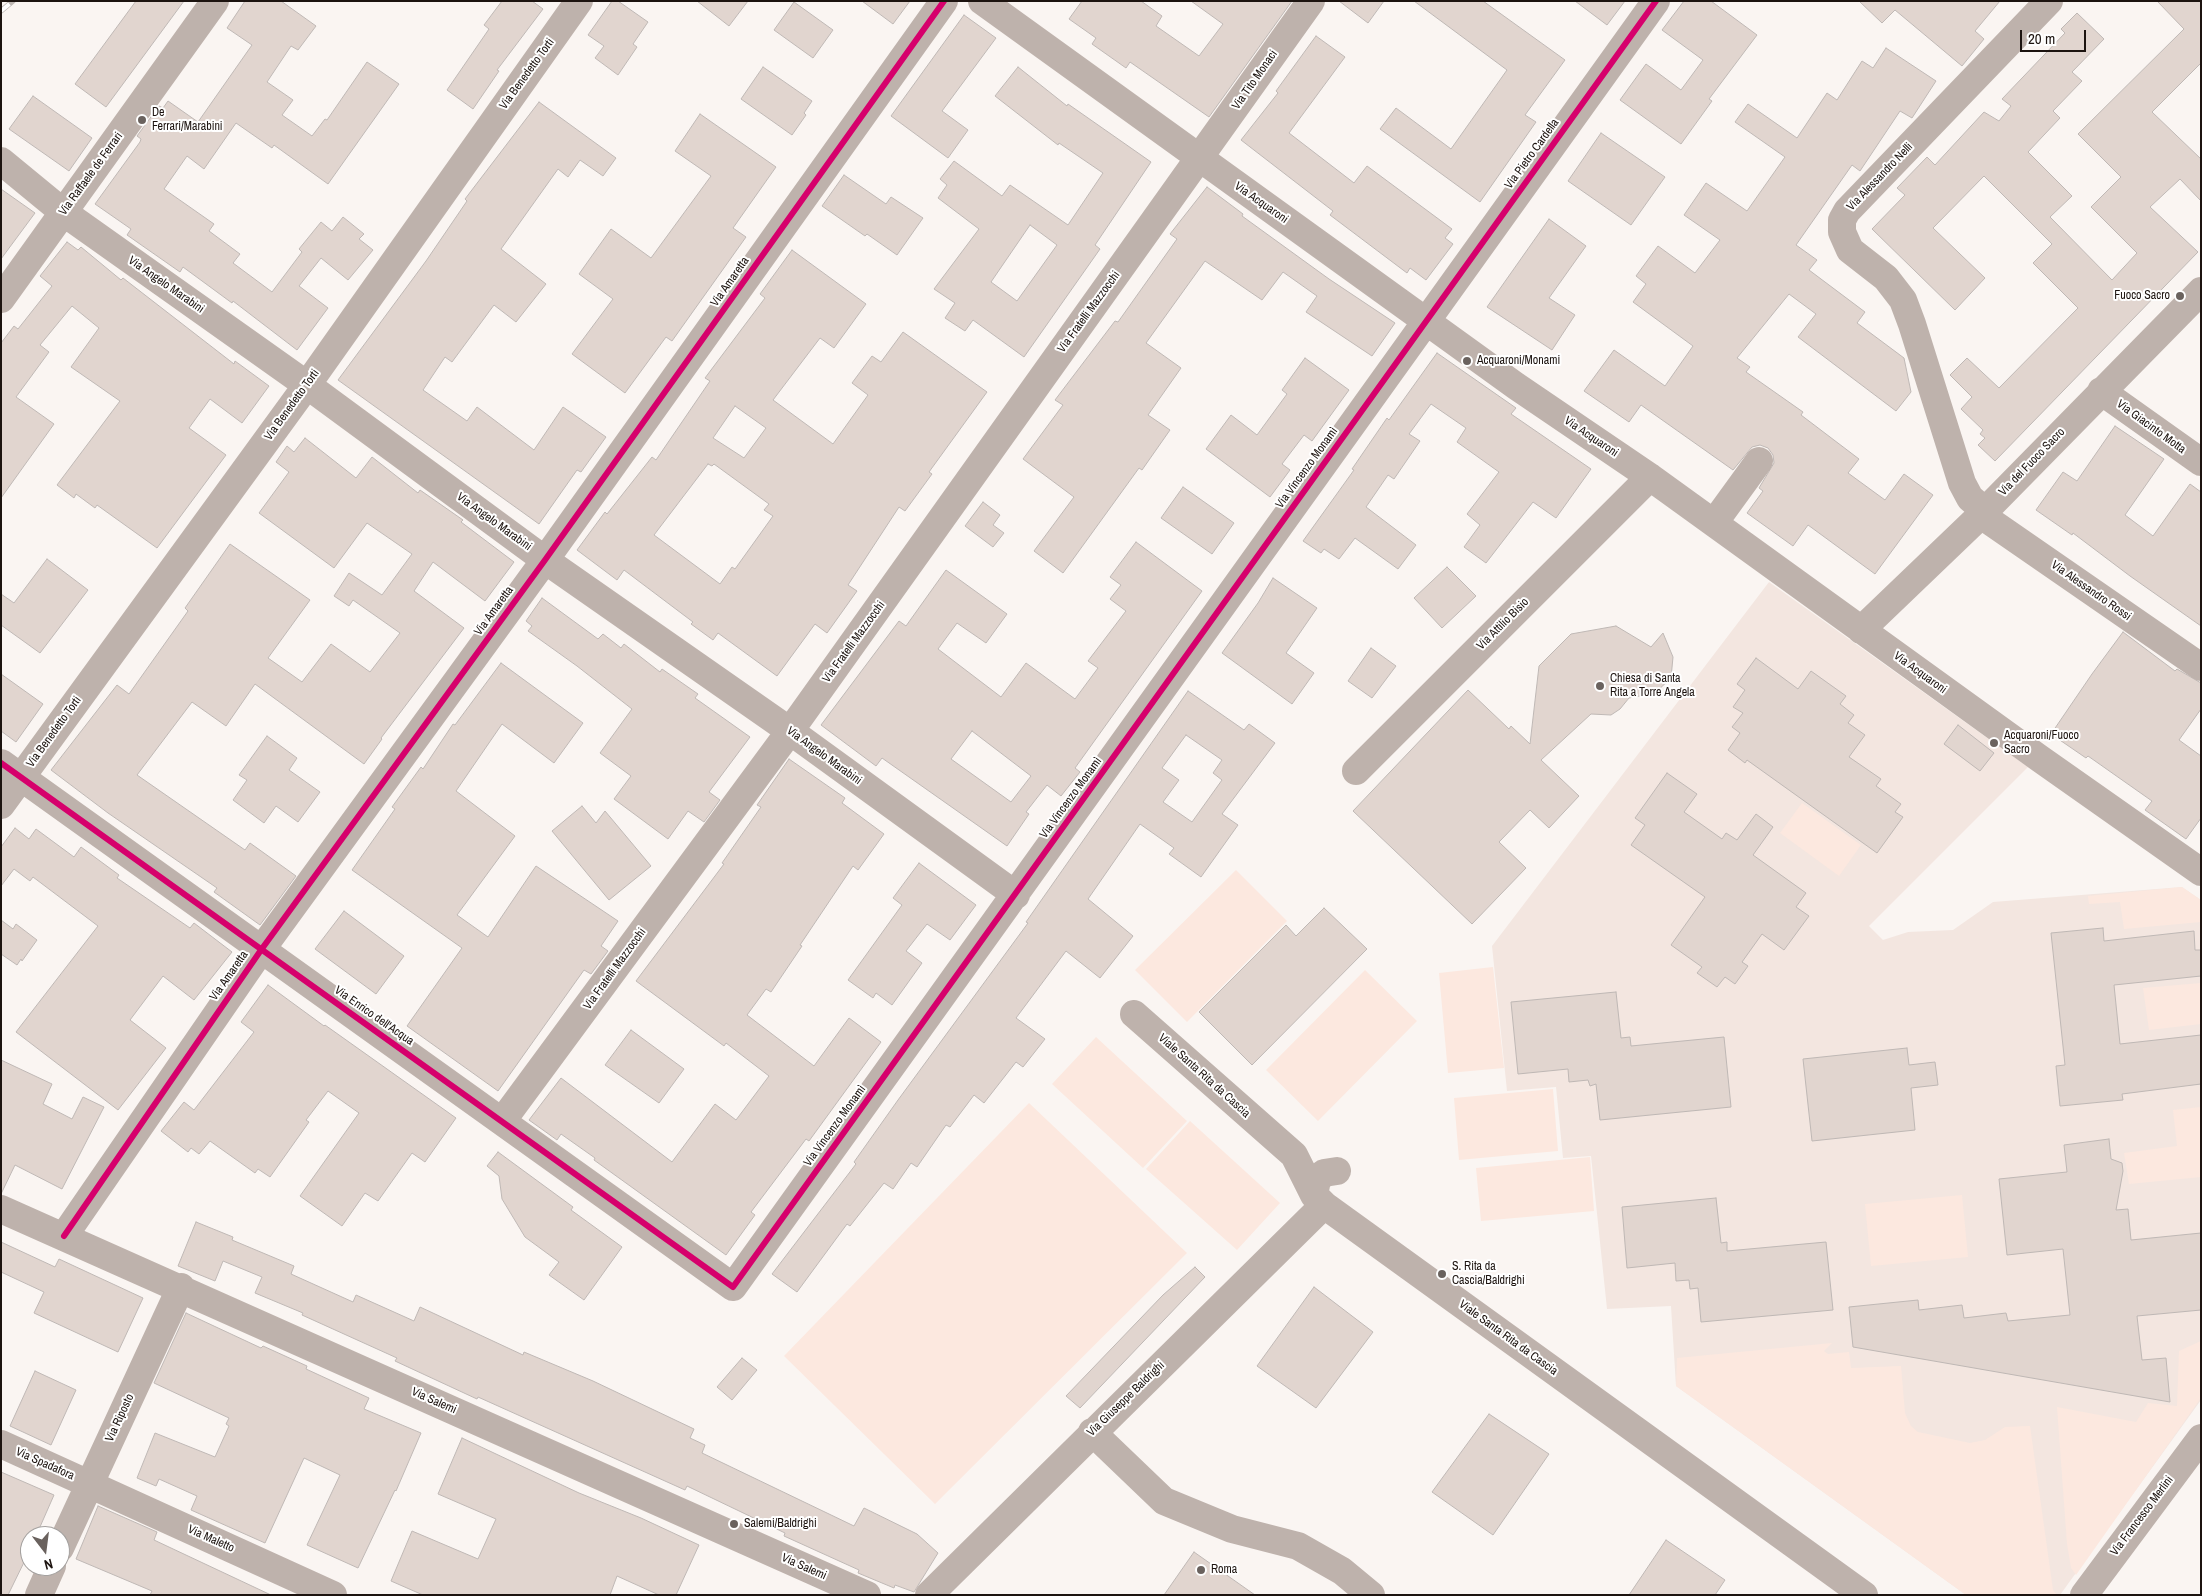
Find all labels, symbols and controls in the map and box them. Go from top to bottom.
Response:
scale bar [2022,20,2088,52]
text: 20 m [2028,28,2055,49]
street label: Via Benedetto Torti [496,36,558,112]
street label: Via Tito Monaci [1229,48,1281,112]
place label: De Ferrari/Marabini [152,106,223,134]
marker: De Ferrari/Marabini [136,114,148,126]
street label: Via Pietro Cardella [1502,116,1562,192]
street label: Via Raffaele de Ferrari [56,130,126,218]
street label: Via Alessandro Nelli [1844,140,1916,214]
street label: Via Acquaroni [1231,179,1291,227]
street label: Via Angelo Marabini [125,253,207,317]
street label: Via Amaretta [708,254,752,310]
street label: Via Fratelli Mazzocchi [1055,268,1123,356]
place label: Fuoco Sacro [2114,289,2170,303]
marker: Fuoco Sacro [2174,290,2186,302]
place label: Acquaroni/Monami [1477,354,1560,368]
marker: Acquaroni/Monami [1461,355,1473,367]
street label: Via Benedetto Torti [261,367,323,443]
street label: Via Giacinto Motta [2114,397,2188,457]
street label: Via Acquaroni [1561,414,1621,460]
street label: Via Vincenzo Monamì [1273,425,1341,511]
street label: Via del Fuoco Sacro [1996,425,2068,499]
street label: Via Angelo Marabini [454,490,534,554]
street label: Via Alessandro Rossi [2048,558,2134,624]
street label: Via Amaretta [471,584,517,638]
street label: Via Attilio Bisio [1474,595,1532,653]
street label: Via Fratelli Mazzocchi [820,598,888,686]
street label: Via Acquaroni [1891,649,1949,697]
place label: Chiesa di Santa Rita a Torre Angela [1610,672,1695,700]
marker: Chiesa di Santa Rita a Torre Angela [1594,680,1606,692]
street label: Via Benedetto Torti [23,694,85,770]
street label: Via Angelo Marabini [784,724,864,788]
place label: Acquaroni/Fuoco Sacro [2004,729,2079,757]
marker: Acquaroni/Fuoco Sacro [1988,737,2000,749]
street label: Via Vincenzo Monamì [1037,755,1105,841]
street label: Via Fratelli Mazzocchi [581,925,649,1013]
street label: Via Amaretta [207,948,251,1004]
street label: Via Enrico dell'Acqua [332,983,416,1049]
street label: Viale Santa Rita da Cascia [1155,1031,1253,1121]
street label: Via Vincenzo Monamì [801,1083,869,1169]
place label: S. Rita da Cascia/Baldrighi [1452,1260,1525,1288]
marker: S. Rita da Cascia/Baldrighi [1436,1268,1448,1280]
street label: Viale Santa Rita da Cascia [1456,1297,1560,1379]
street label: Via Giuseppe Baldrighi [1084,1358,1168,1440]
street label: Via Salemi [409,1385,459,1417]
street label: Via Riposto [103,1392,137,1444]
street label: Via Spadafora [13,1445,77,1483]
street label: Via Francesco Merlini [2107,1473,2177,1559]
place label: Salemi/Baldrighi [744,1517,817,1531]
marker: Salemi/Baldrighi [728,1518,740,1530]
street label: Via Maletto [185,1522,237,1556]
north arrow [20,1526,70,1576]
street label: Via Salemi [779,1551,829,1583]
text: N [42,1555,55,1574]
place label: Roma [1211,1563,1237,1577]
marker: Roma [1195,1564,1207,1576]

